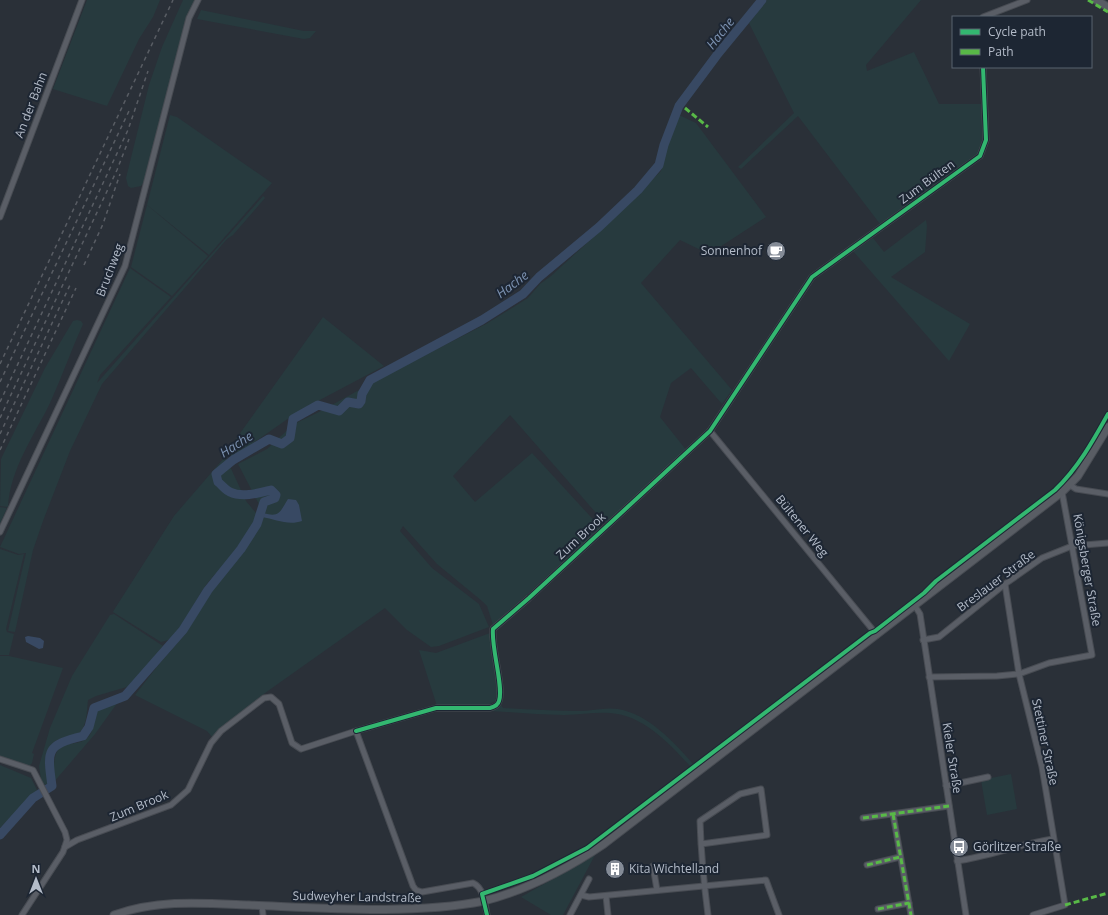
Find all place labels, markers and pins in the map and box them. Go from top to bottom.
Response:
cafe icon: Sonnenhof [765,240,787,262]
place label: Sonnenhof [701,242,763,259]
bus stop icon: Görlitzer Straße [948,836,970,858]
place label: Görlitzer Straße [973,838,1061,855]
building icon: Kita Wichtelland [604,858,626,880]
place label: Kita Wichtelland [629,860,719,877]

